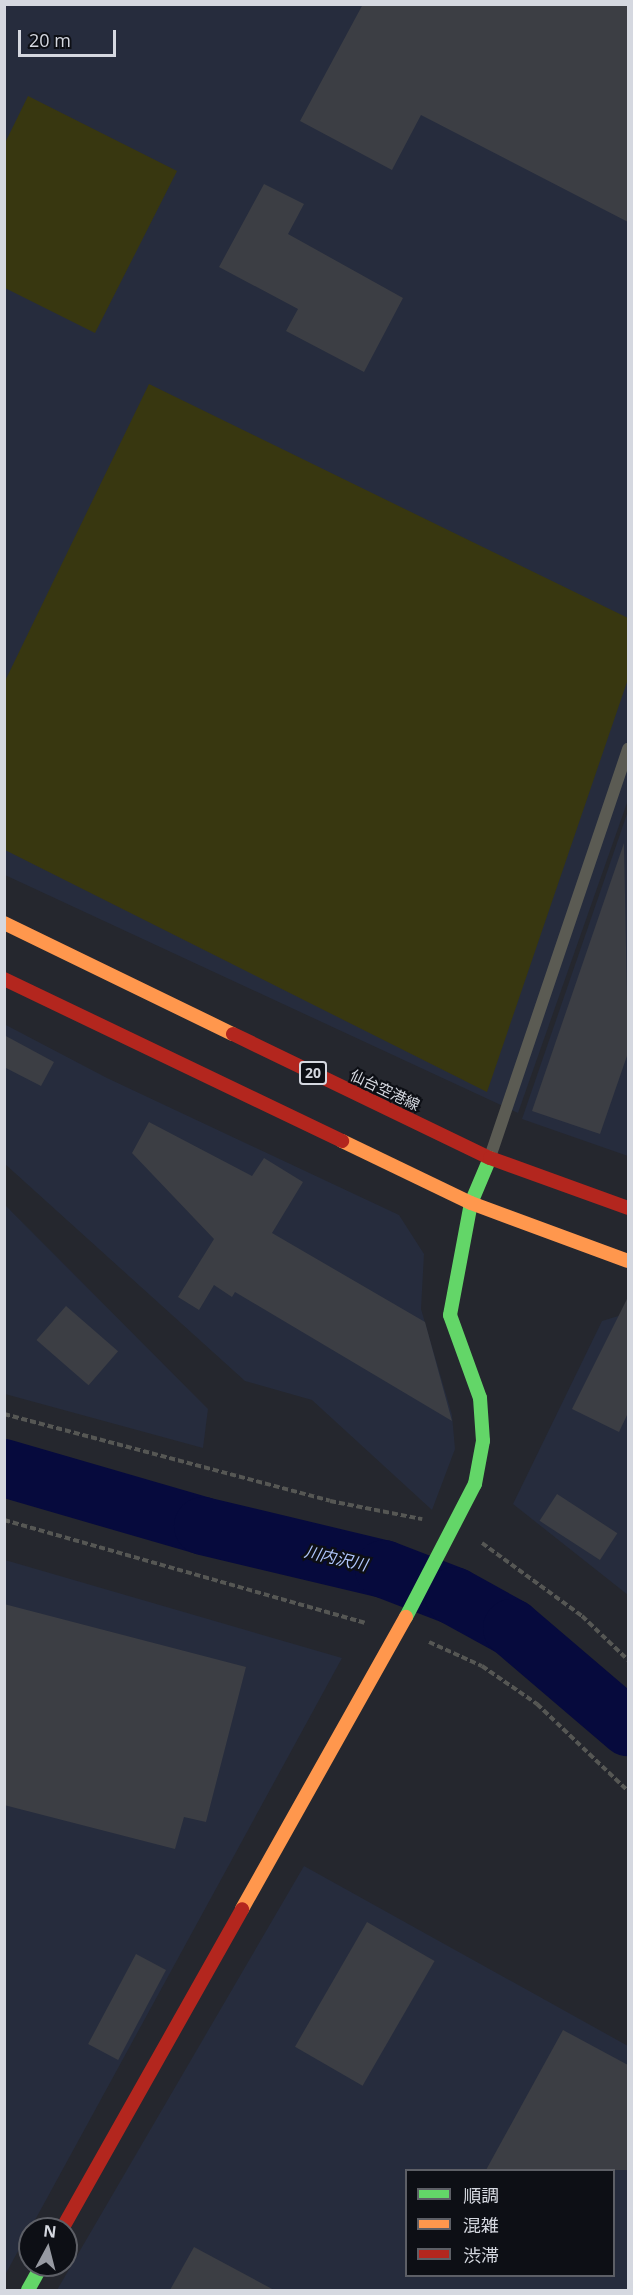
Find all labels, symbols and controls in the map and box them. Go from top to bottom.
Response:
scale bar [21,18,118,56]
text: 20 m [29,28,71,52]
road number: 20 [298,1062,328,1084]
street label: 仙台空港線 [347,1066,423,1114]
water label: 川内沢川 [303,1541,369,1575]
legend [405,2169,615,2277]
text: 順調 [463,2183,499,2207]
text: 混雑 [463,2213,499,2237]
north arrow [18,2217,78,2277]
text: N [42,2219,58,2243]
text: 渋滞 [463,2243,499,2267]

